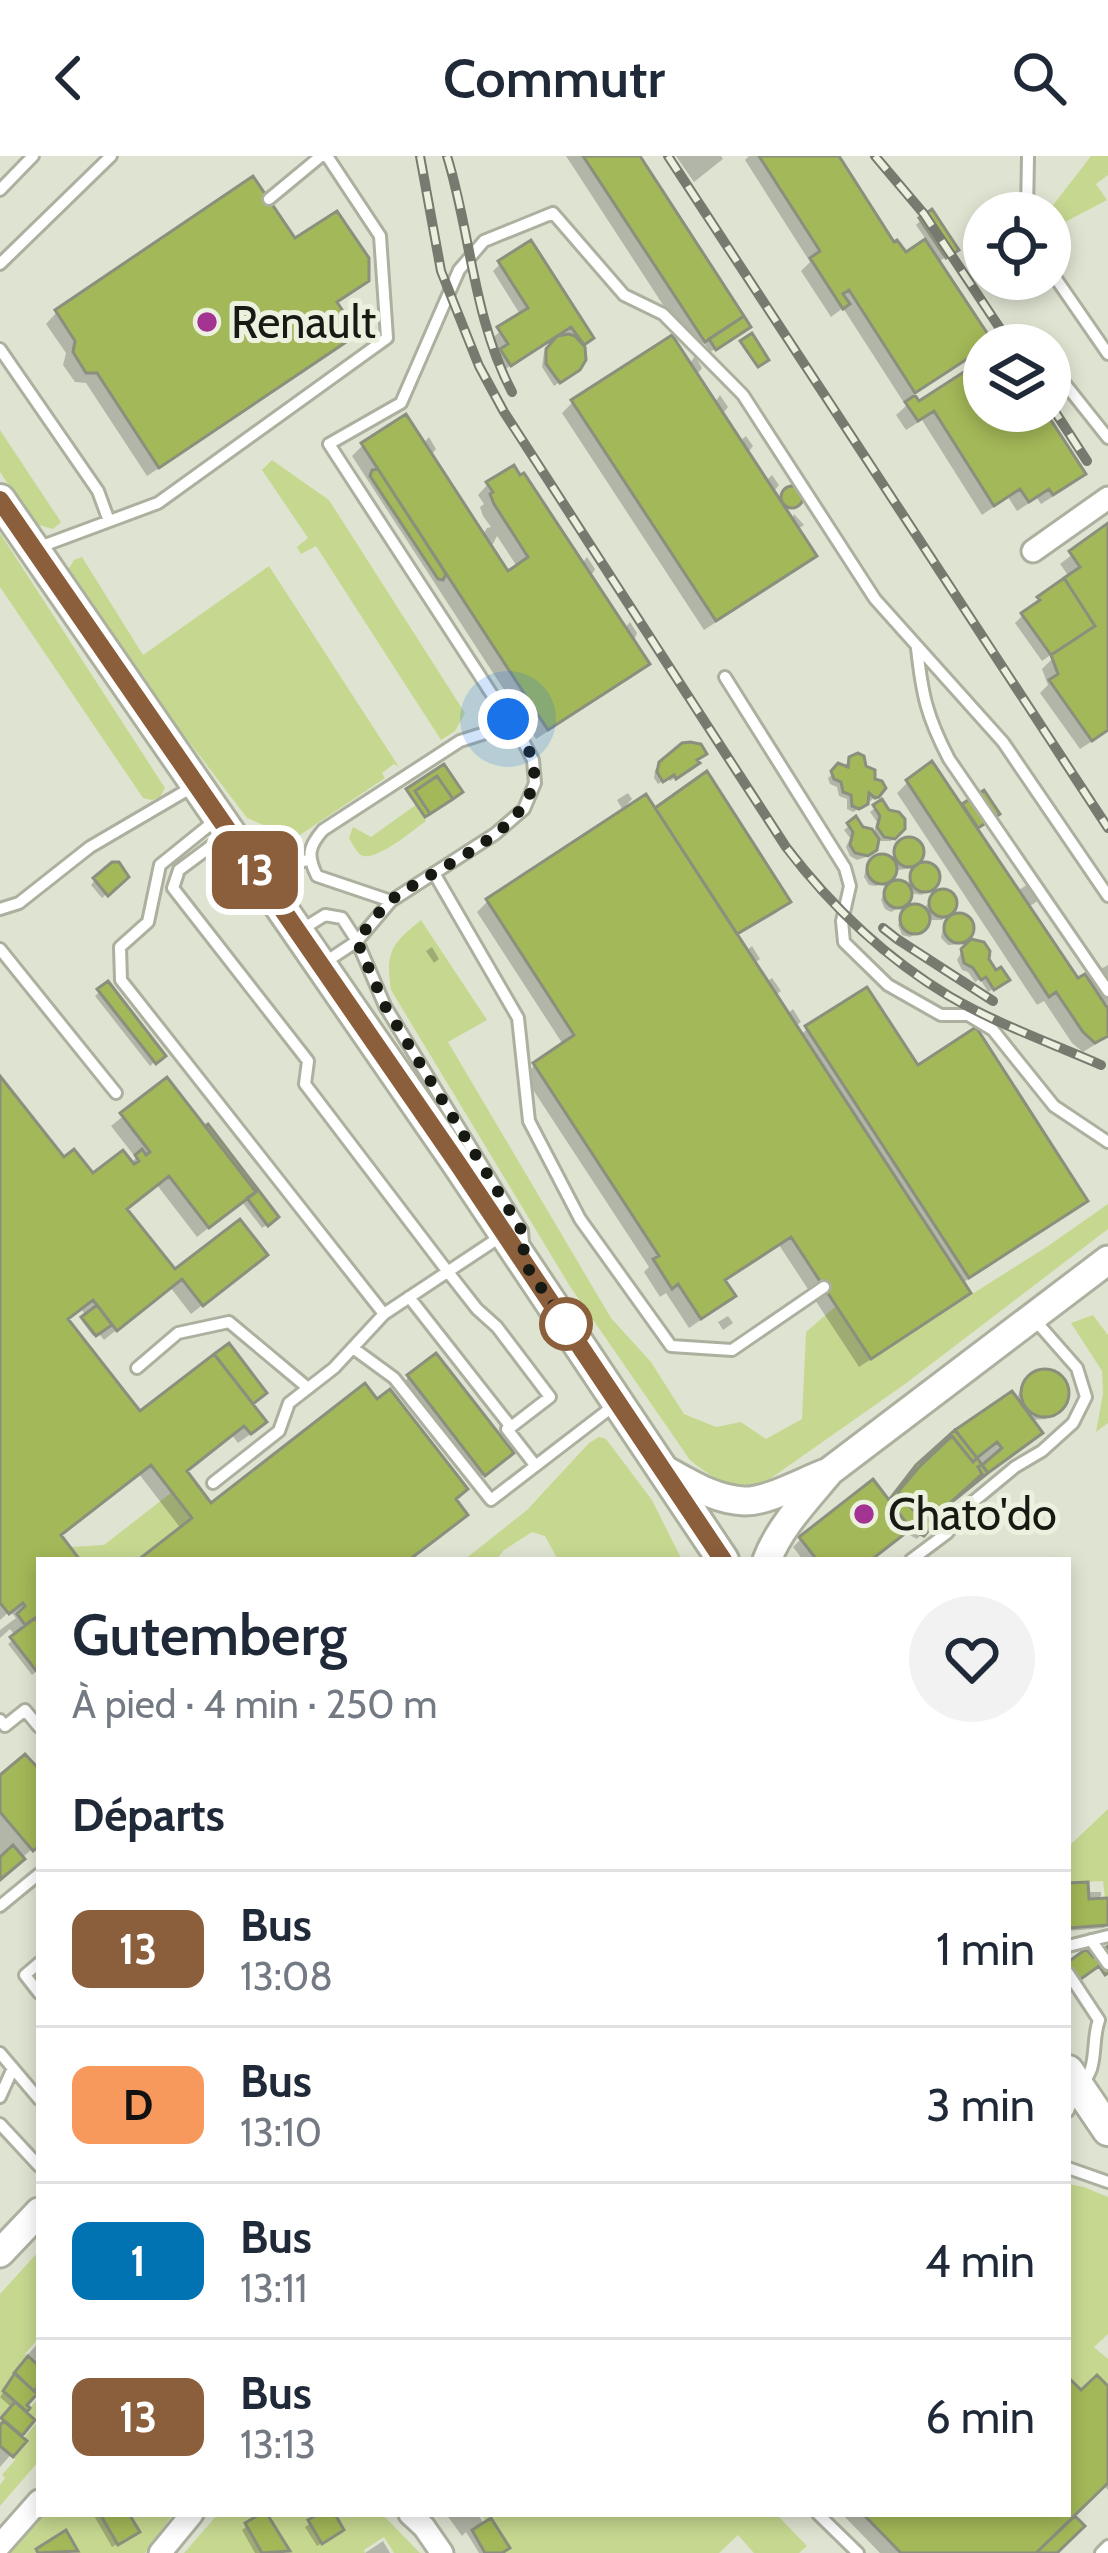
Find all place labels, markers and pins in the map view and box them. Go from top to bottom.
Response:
place label: Renault [231,295,376,349]
marker: Renault [194,309,220,335]
unlabelled marker [541,1299,591,1349]
place label: Chato'do [888,1487,1057,1541]
marker: Chato'do [851,1501,877,1527]

